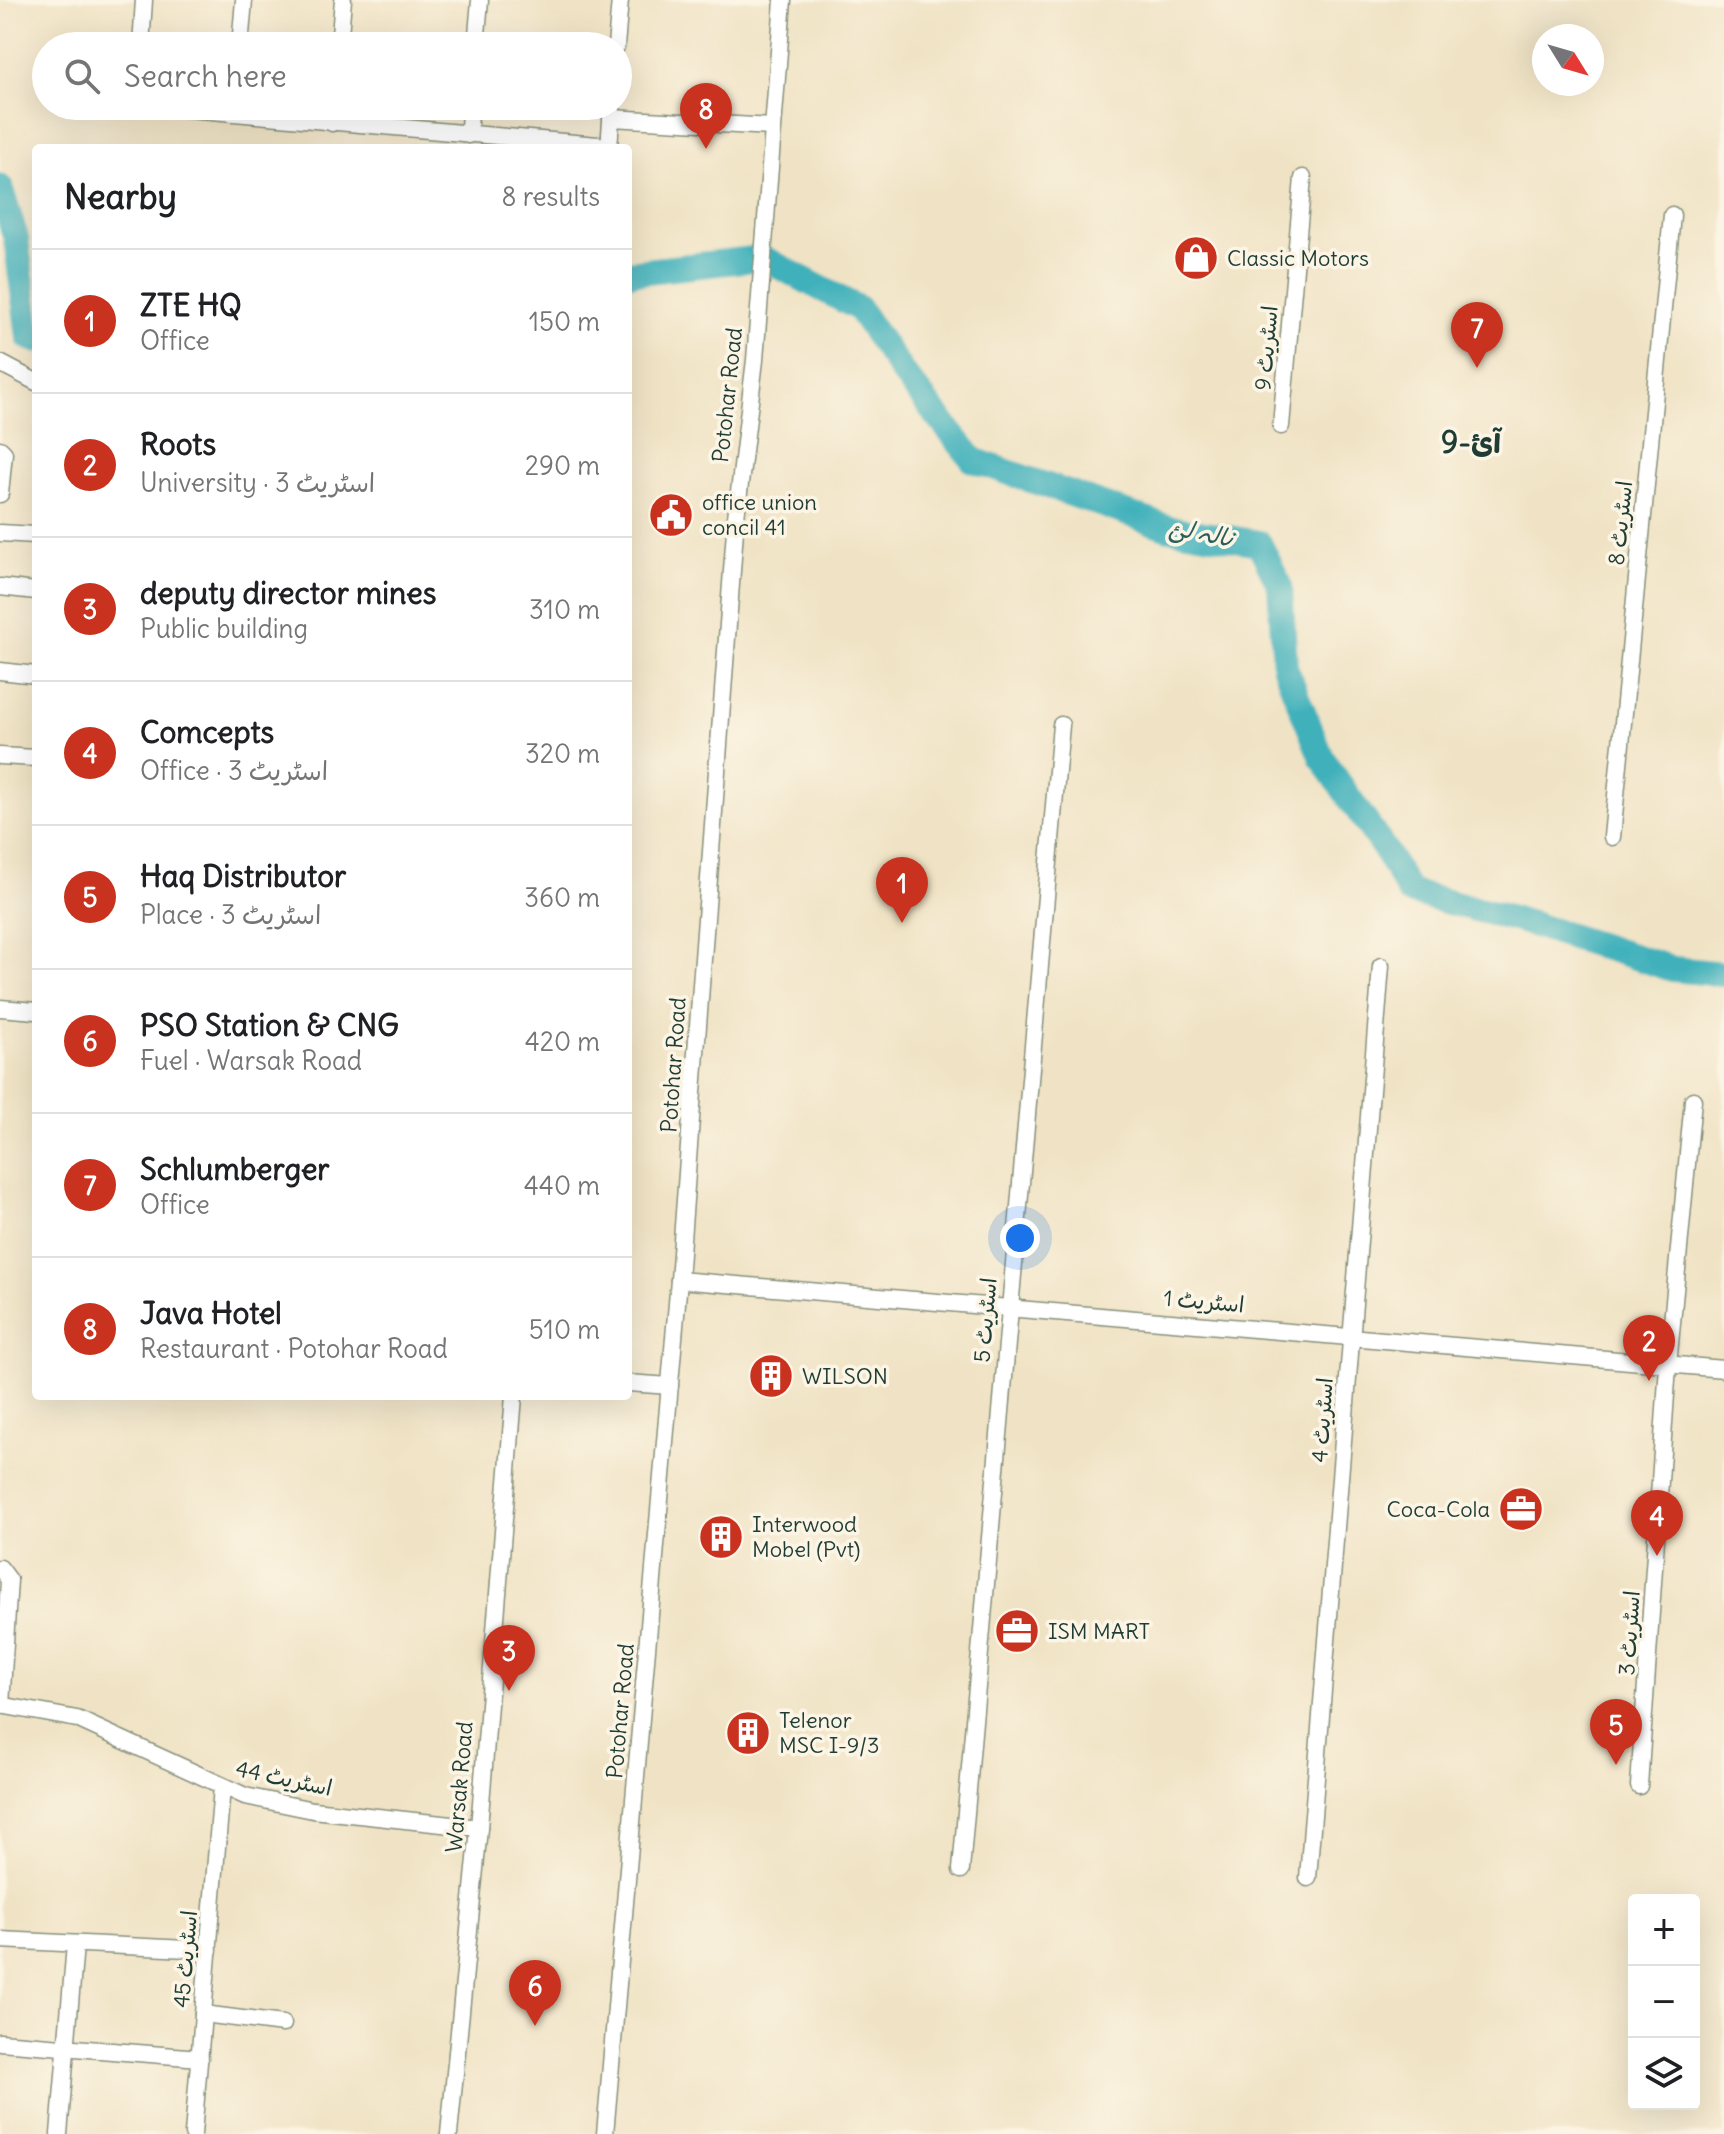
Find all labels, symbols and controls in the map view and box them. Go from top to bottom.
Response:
north arrow [1532,24,1604,96]
search box [32,32,632,120]
icon: search [60,54,104,98]
text: Search here [124,57,287,95]
pin: 8 [680,83,732,149]
text: Nearby [64,175,177,218]
text: 8 results [502,180,600,213]
shop icon: Classic Motors [1172,234,1220,282]
place label: Classic Motors [1227,244,1369,272]
text: ZTE HQ [140,286,242,324]
pin: 7 [1451,302,1503,368]
street label: اسٹریٹ 9 [1248,304,1284,392]
text: 1 [85,305,95,338]
text: 150 m [529,305,600,338]
text: Office [140,324,210,357]
street label: Potohar Road [706,326,748,464]
district label: آئ-9 [1441,423,1503,461]
text: Roots [140,425,216,463]
text: 2 [83,449,97,482]
text: 290 m [525,449,600,482]
text: University · اسٹریٹ 3 [140,466,375,499]
street label: اسٹریٹ 8 [1602,479,1638,567]
place label: office union concil 41 [702,488,817,541]
public building icon: office union concil 41 [647,491,695,539]
water label: نالہ لئ [1167,511,1239,555]
text: deputy director mines [140,574,436,612]
text: 3 [83,593,97,626]
text: 310 m [529,593,600,626]
text: Public building [140,612,308,645]
text: Comcepts [140,713,274,751]
text: 4 [82,737,98,770]
text: 320 m [525,737,600,770]
text: Office · اسٹریٹ 3 [140,754,328,787]
text: Haq Distributor [140,857,346,895]
pin: 1 [876,857,928,923]
text: 5 [83,881,97,914]
text: 360 m [524,881,600,914]
text: Place · اسٹریٹ 3 [140,898,321,931]
street label: Potohar Road [654,996,692,1134]
text: PSO Station & CNG [140,1006,399,1044]
text: 6 [82,1025,98,1058]
text: 420 m [525,1025,600,1058]
text: Fuel · Warsak Road [140,1044,362,1077]
text: Schlumberger [140,1150,330,1188]
text: 7 [84,1169,96,1202]
text: 440 m [524,1169,600,1202]
text: Office [140,1188,210,1221]
your location [1000,1218,1040,1258]
street label: اسٹریٹ 5 [967,1276,1003,1364]
street label: اسٹریٹ 1 [1162,1284,1246,1318]
text: Java Hotel [140,1294,282,1332]
text: 8 [83,1313,97,1346]
text: 510 m [529,1313,600,1346]
pin: 2 [1623,1315,1675,1381]
text: Restaurant · Potohar Road [140,1332,448,1365]
building icon: WILSON [747,1352,795,1400]
place label: WILSON [802,1362,888,1390]
street label: اسٹریٹ 4 [1305,1377,1339,1463]
office icon: Coca-Cola [1497,1485,1545,1533]
pin: 4 [1631,1490,1683,1556]
place label: Coca-Cola [1387,1495,1490,1523]
place label: Interwood Mobel (Pvt) [752,1510,860,1563]
building icon: Interwood Mobel (Pvt) [697,1513,745,1561]
street label: اسٹریٹ 3 [1612,1590,1646,1676]
office icon: ISM MART [993,1607,1041,1655]
place label: ISM MART [1048,1617,1150,1645]
pin: 3 [483,1625,535,1691]
street label: Potohar Road [600,1642,640,1780]
pin: 5 [1590,1699,1642,1765]
place label: Telenor MSC I-9/3 [779,1706,880,1759]
building icon: Telenor MSC I-9/3 [724,1709,772,1757]
street label: Warsak Road [439,1720,479,1854]
street label: اسٹریٹ 44 [233,1754,335,1802]
map controls [1628,1894,1700,2110]
button: + [1628,1894,1700,1966]
street label: اسٹریٹ 45 [167,1909,203,2009]
pin: 6 [509,1960,561,2026]
button: − [1628,1966,1700,2038]
button: layers [1628,2038,1700,2110]

